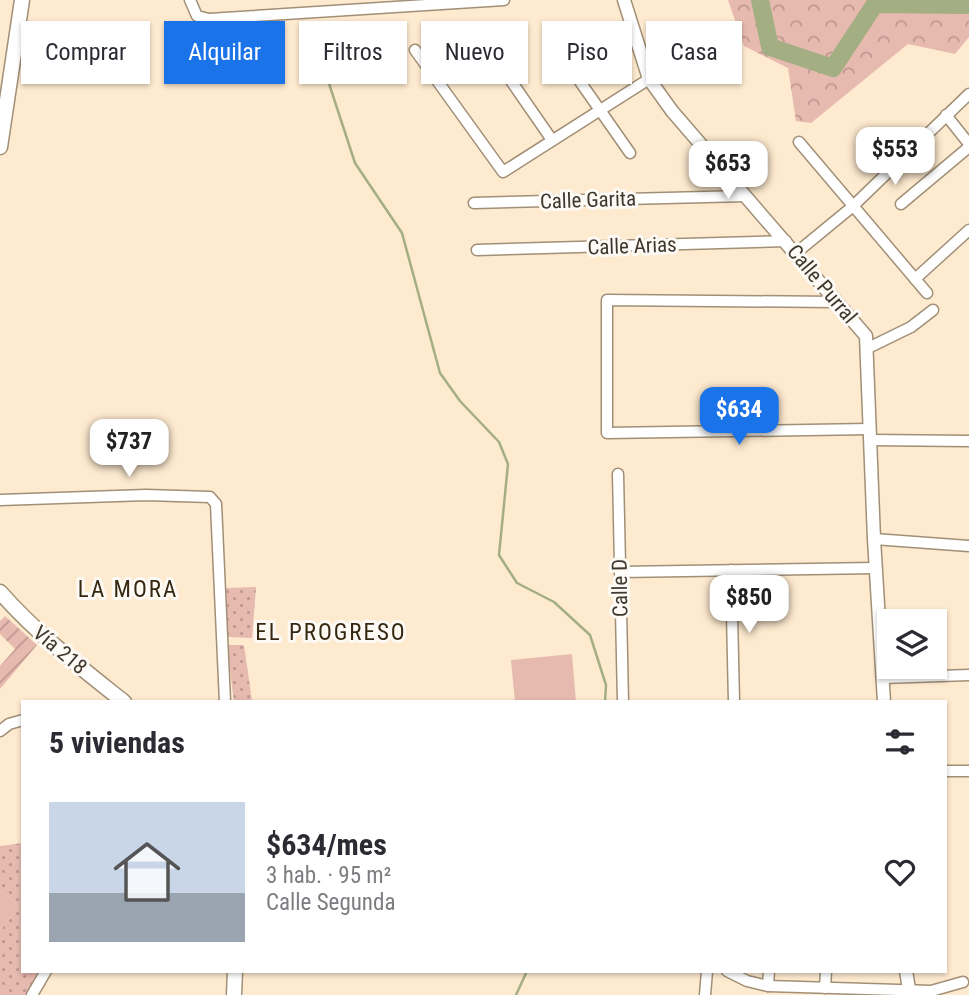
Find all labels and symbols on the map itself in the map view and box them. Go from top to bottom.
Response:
pin: $553 [854,128,936,187]
pin: $653 [687,142,769,201]
street label: Calle Garita [539,186,637,214]
street label: Calle Arias [587,232,677,260]
street label: Calle Purral [782,240,862,328]
pin: $634 [698,388,780,447]
pin: $737 [88,420,170,479]
street label: Calle D [607,559,633,617]
district label: LA MORA [78,576,178,603]
pin: $850 [708,576,790,635]
district label: EL PROGRESO [255,619,407,646]
street label: Vía 218 [28,621,92,679]

